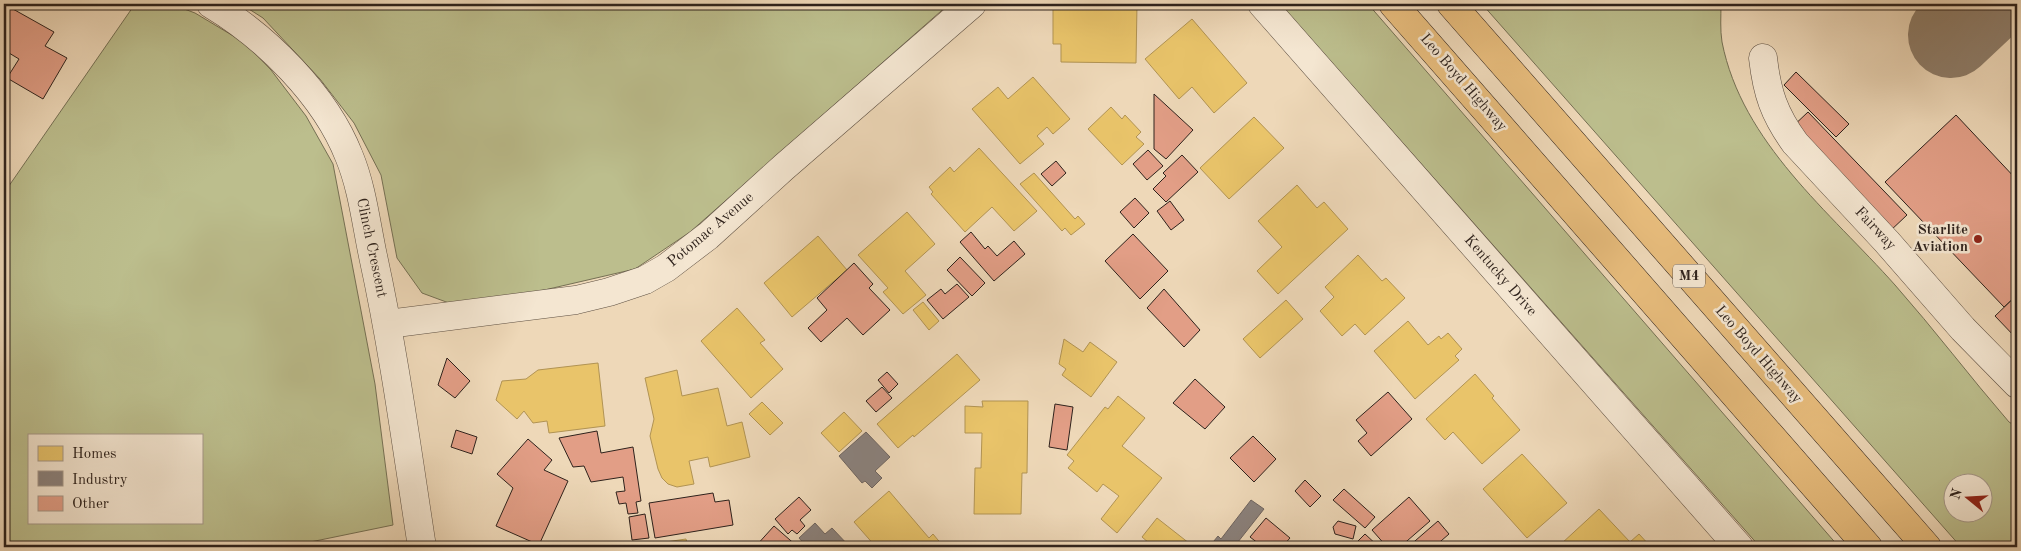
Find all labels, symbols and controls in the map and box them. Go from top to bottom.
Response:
street label: Leo Boyd Highway [1417,31,1509,135]
street label: Potomac Avenue [665,190,757,270]
street label: Clinch Crescent [353,197,389,299]
street label: Fairway [1851,204,1899,254]
place label: Starlite Aviation [1912,223,1968,255]
street label: Kentucky Drive [1461,233,1539,320]
marker: Starlite Aviation [1972,233,1984,245]
road number: M4 [1673,264,1705,288]
street label: Leo Boyd Highway [1712,303,1804,407]
legend [28,434,202,524]
text: Homes [72,447,117,462]
text: Industry [72,473,128,488]
north arrow [1944,474,1994,524]
text: N [1948,487,1965,502]
text: Other [72,497,109,512]

